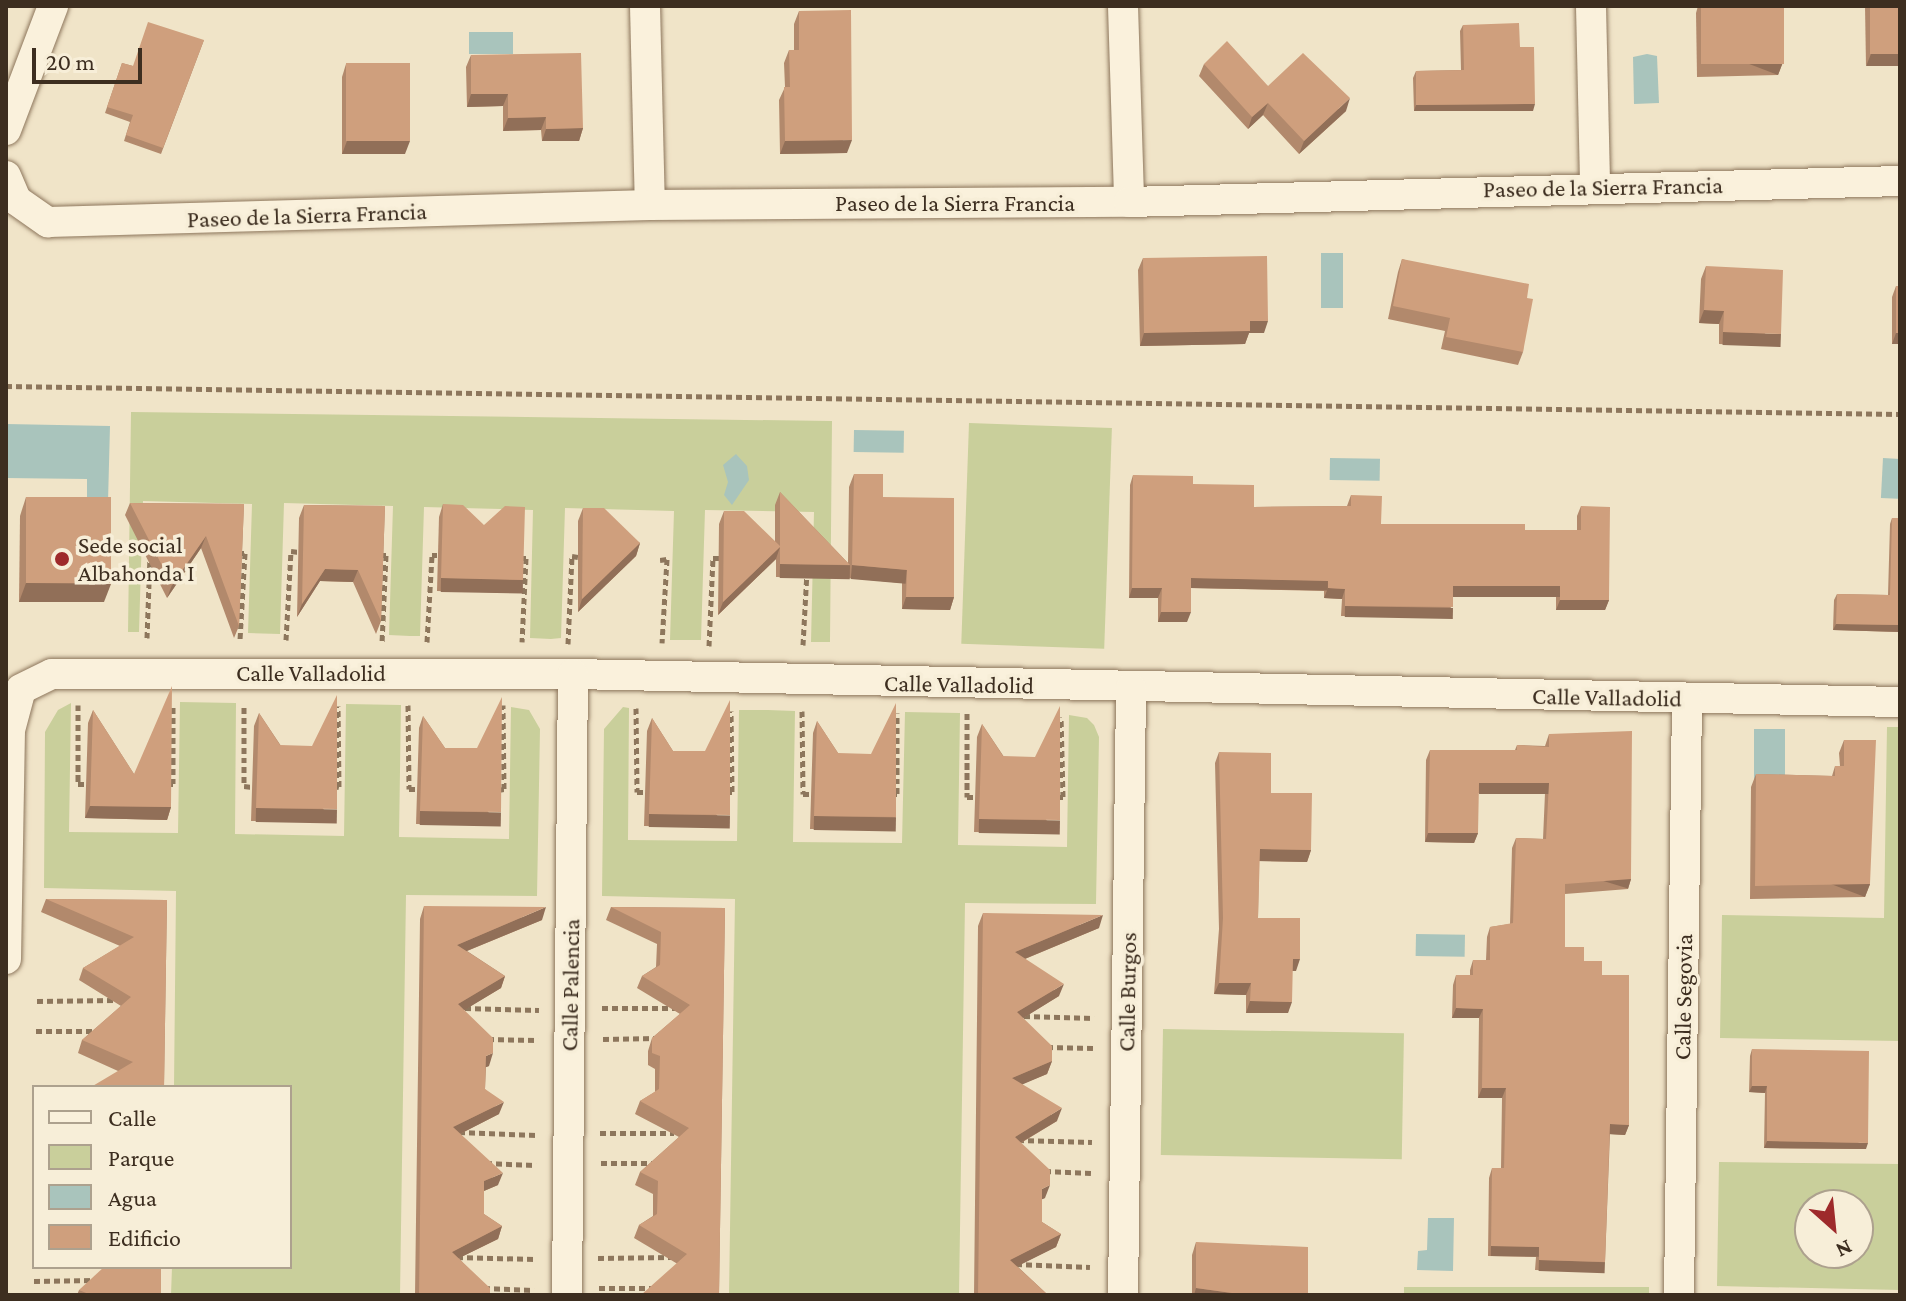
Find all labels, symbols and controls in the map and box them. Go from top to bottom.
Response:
scale bar [36,32,146,82]
text: 20 m [46,48,95,75]
street label: Paseo de la Sierra Francia [1483,171,1723,203]
street label: Paseo de la Sierra Francia [835,189,1075,217]
street label: Paseo de la Sierra Francia [187,196,427,234]
place label: Sede social Albahonda I [78,531,195,587]
marker: Sede social Albahonda I [53,550,71,568]
street label: Calle Valladolid [236,659,386,687]
street label: Calle Valladolid [884,668,1034,700]
street label: Calle Valladolid [1532,681,1682,713]
street label: Calle Palencia [554,918,586,1052]
street label: Calle Burgos [1112,932,1142,1052]
street label: Calle Segovia [1667,934,1699,1060]
legend [32,1085,292,1269]
text: Calle [108,1104,156,1131]
text: Parque [108,1144,174,1171]
text: Agua [108,1184,157,1211]
north arrow [1794,1189,1874,1269]
text: Edificio [108,1224,181,1251]
text: N [1832,1235,1857,1264]

